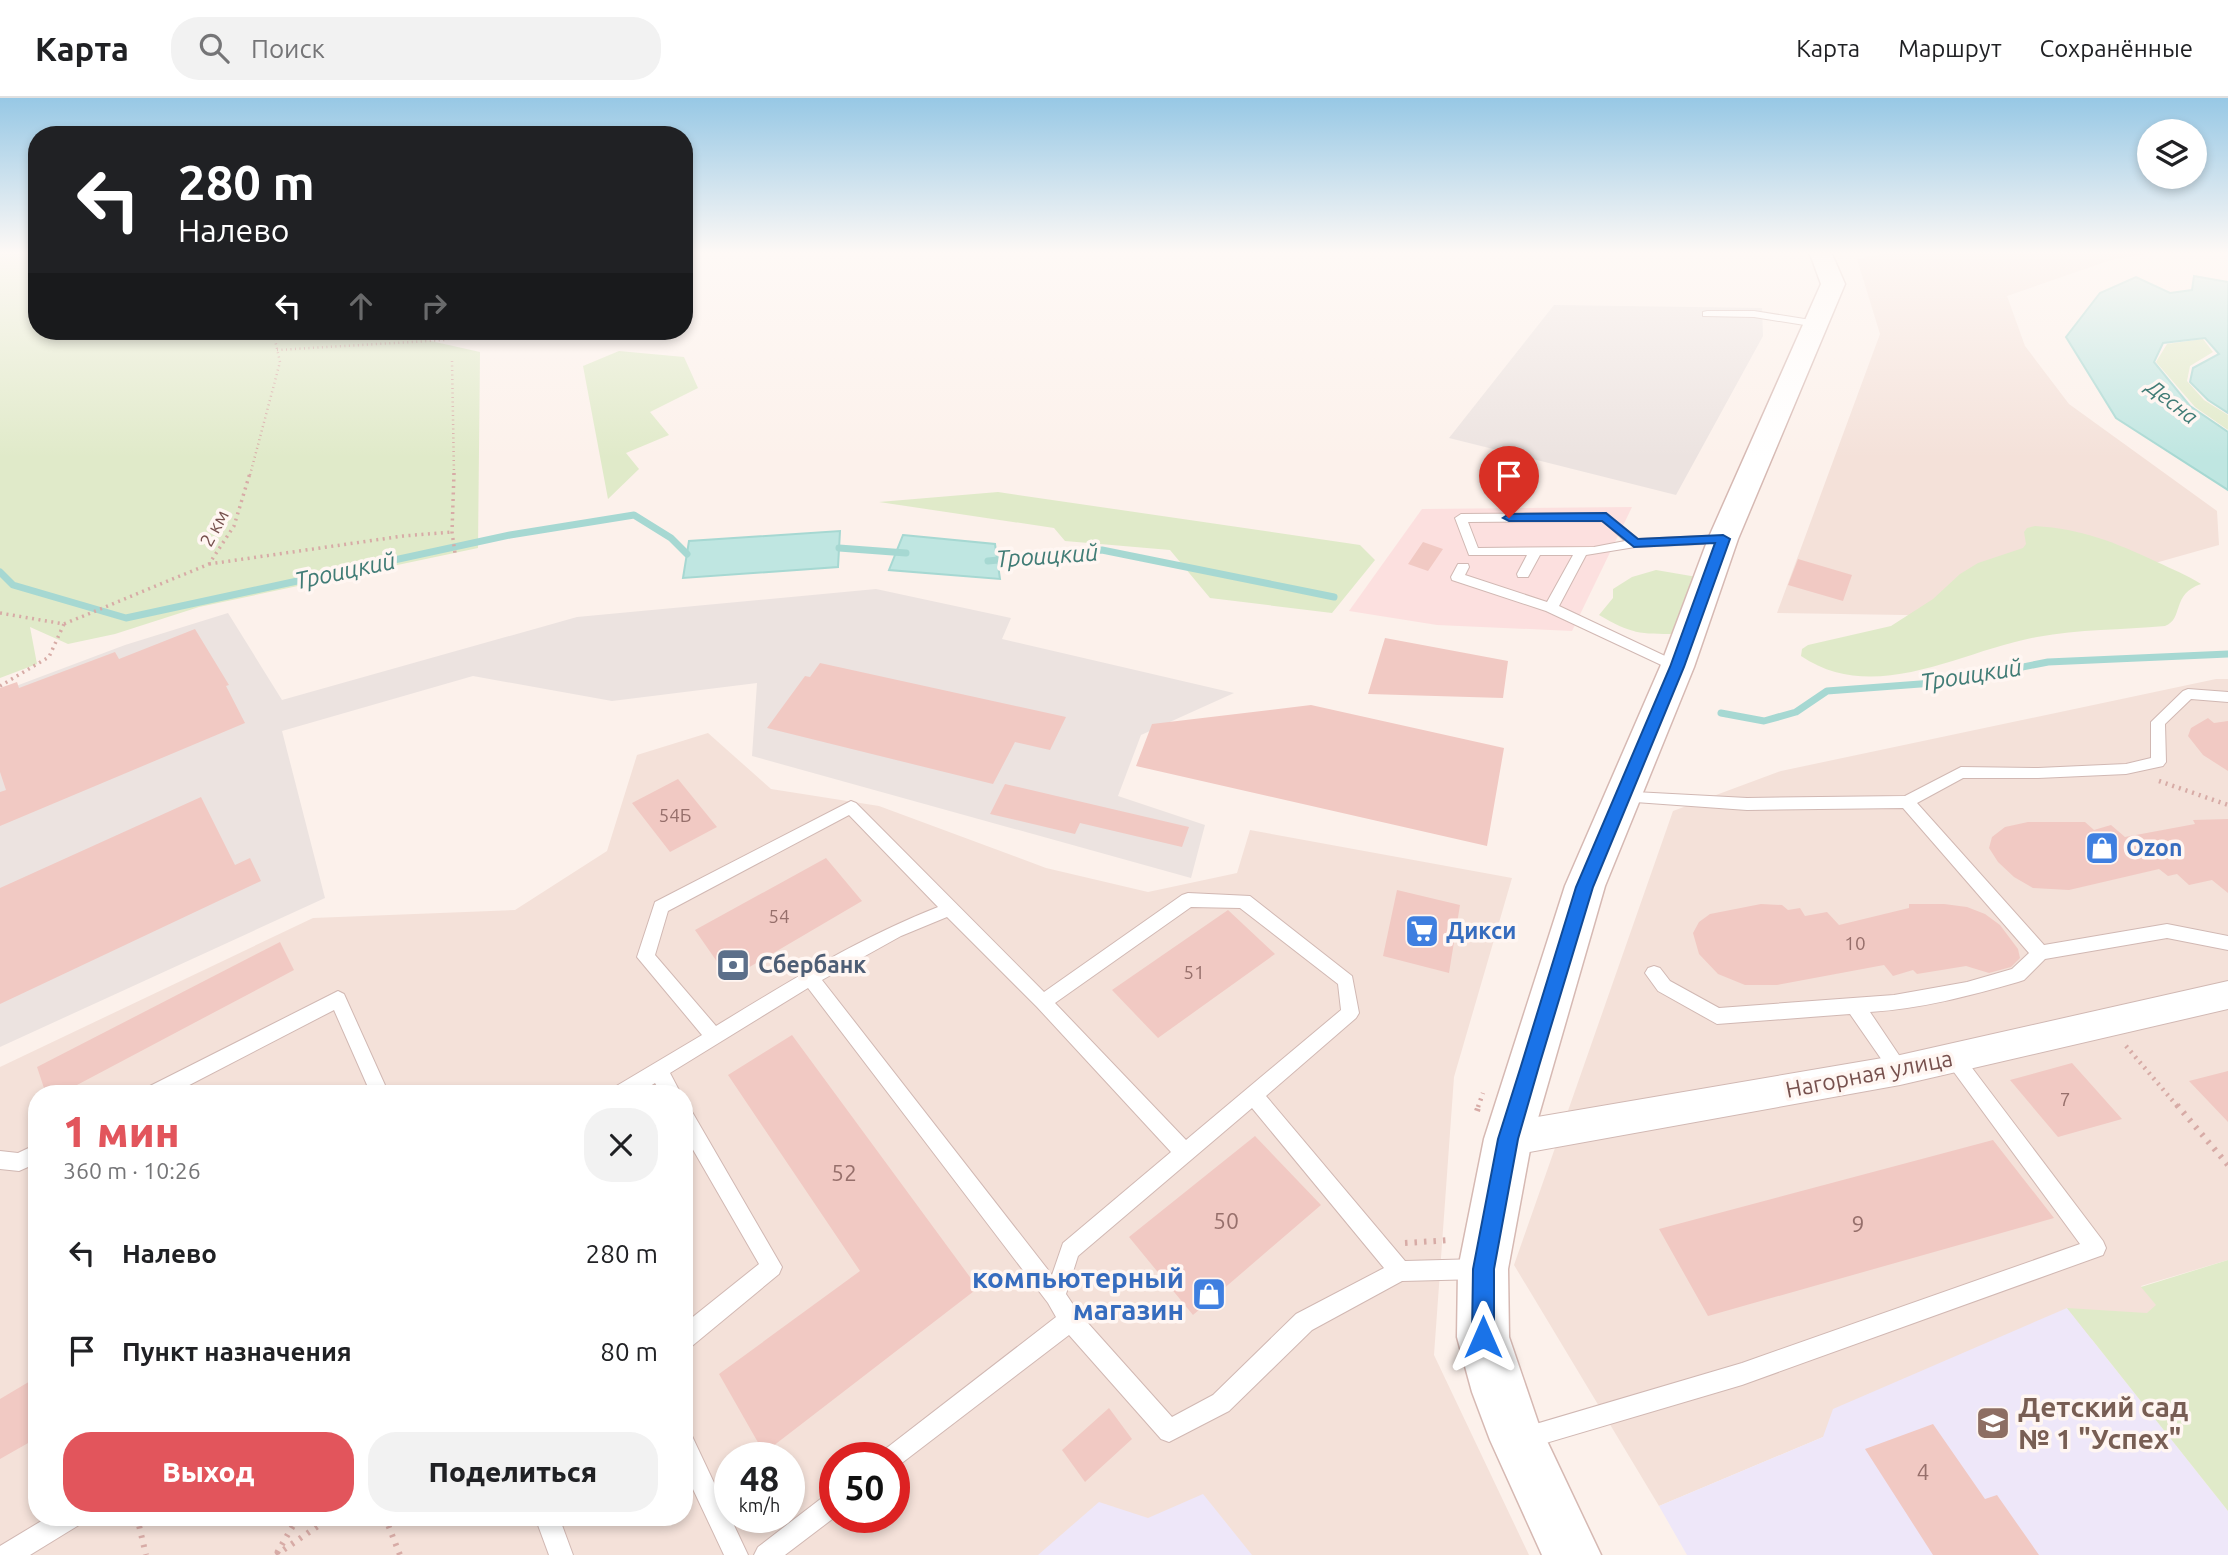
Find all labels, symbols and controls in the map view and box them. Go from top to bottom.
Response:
search box [171,17,661,80]
icon: search [195,29,233,67]
text: Карта [35,30,129,67]
text: Поиск [251,34,325,63]
text: Карта [1796,35,1860,62]
text: Маршрут [1898,35,2002,62]
text: Сохранённые [2040,35,2193,62]
map controls [2137,119,2207,189]
button: layers [2137,119,2207,189]
icon: left [63,154,154,245]
text: 280 m [178,154,315,209]
text: Налево [178,212,290,248]
icon: left [269,287,307,325]
icon: ahead [342,287,380,325]
icon: right [415,287,453,325]
water label: Десна [2141,373,2203,428]
pin [1479,446,1539,518]
icon: arrive [1490,457,1528,495]
street label: 2 км [195,506,233,550]
water label: Троицкий [995,538,1099,573]
water label: Троицкий [292,547,398,594]
water label: Троицкий [1918,653,2024,696]
house number: 54Б [658,804,692,826]
shop icon: Ozon [2083,829,2121,867]
place label: Ozon [2126,835,2182,860]
house number: 54 [768,905,790,927]
supermarket icon: Дикси [1403,912,1441,950]
place label: Дикси [1446,918,1516,943]
house number: 10 [1844,932,1866,954]
bank icon: Сбербанк [714,946,752,984]
place label: Сбербанк [758,952,866,977]
house number: 51 [1183,961,1205,983]
street label: Нагорная улица [1783,1045,1955,1102]
house number: 7 [2060,1088,2070,1110]
text: 1 мин [63,1108,180,1155]
button: close [584,1108,658,1182]
text: 360 m · 10:26 [63,1158,201,1183]
house number: 52 [831,1160,857,1185]
house number: 50 [1213,1208,1239,1233]
house number: 9 [1852,1211,1864,1236]
icon: left [63,1234,101,1272]
text: Налево [122,1239,217,1268]
text: 280 m [586,1239,658,1268]
place label: компьютерный магазин [972,1262,1184,1325]
shop icon: компьютерный магазин [1190,1275,1228,1313]
position arrow [1446,1300,1520,1374]
icon: arrive [63,1332,101,1370]
text: Пункт назначения [122,1337,352,1366]
text: 80 m [600,1337,658,1366]
place label: Детский сад № 1 "Успех" [2018,1391,2188,1454]
school or university icon: Детский сад № 1 "Успех" [1974,1404,2012,1442]
button: Выход [63,1432,354,1512]
button: Поделиться [368,1432,658,1512]
speed limit sign: 50 [819,1442,910,1533]
text: 48 [740,1458,779,1498]
house number: 4 [1917,1459,1929,1484]
text: km/h [739,1495,780,1515]

